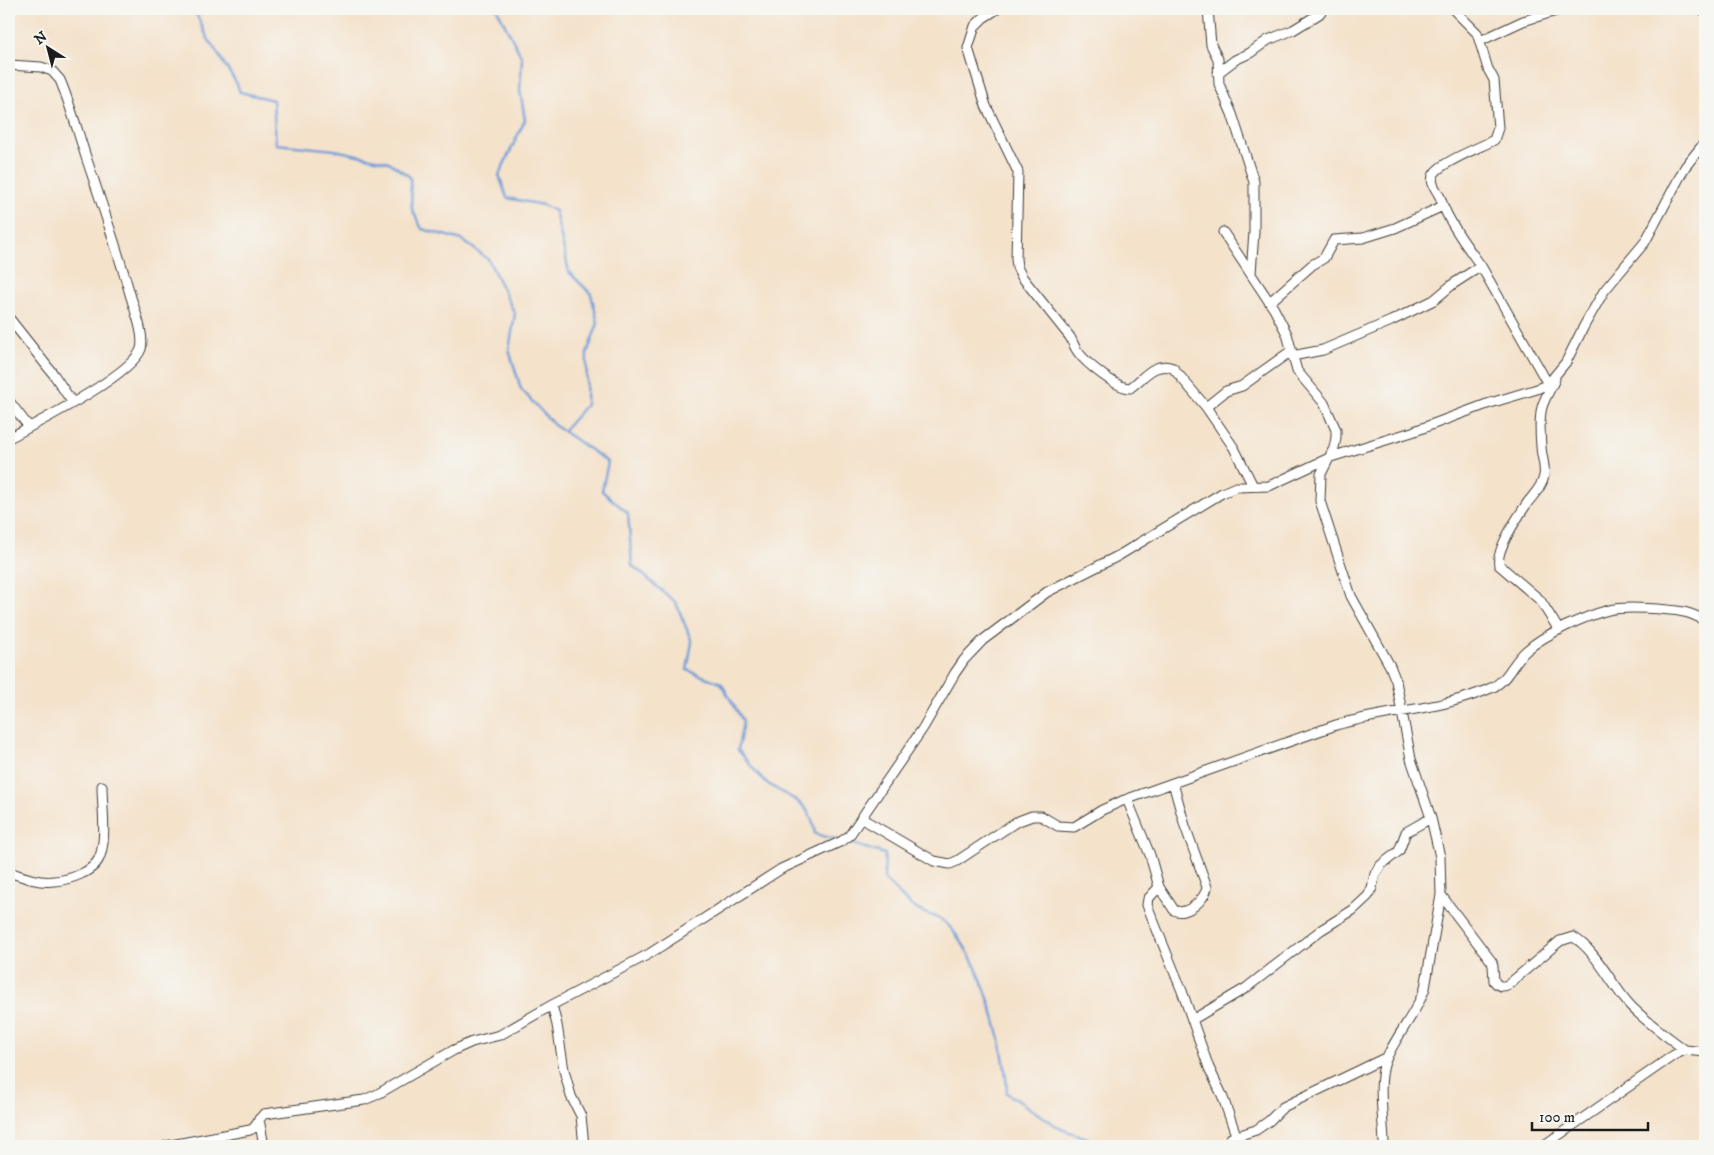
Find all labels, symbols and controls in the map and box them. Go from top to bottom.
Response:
north arrow [22,22,72,72]
text: N [31,27,51,49]
scale bar [1532,1100,1648,1132]
text: 100 m [1539,1108,1575,1127]

